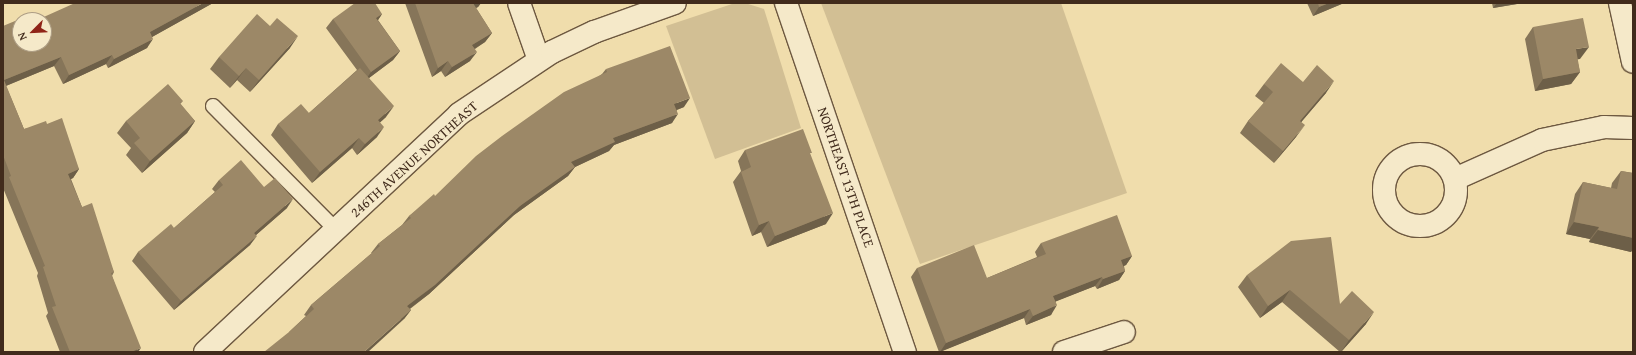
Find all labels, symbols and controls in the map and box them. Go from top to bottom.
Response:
north arrow [12,12,52,52]
text: N [13,30,31,43]
street label: 246TH AVENUE NORTHEAST [347,97,481,221]
street label: NORTHEAST 13TH PLACE [814,105,878,249]

